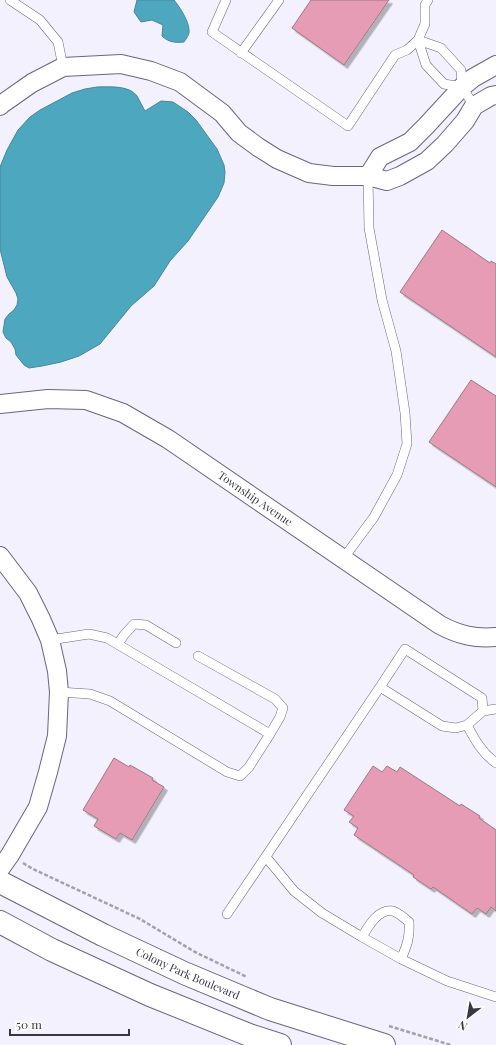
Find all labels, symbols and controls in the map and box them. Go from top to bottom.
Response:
street label: Township Avenue [215,467,296,529]
street label: Colony Park Boulevard [134,944,243,1003]
north arrow [448,997,488,1037]
scale bar [10,1011,129,1037]
text: 50 m [16,1016,42,1032]
text: N [455,1017,470,1034]

